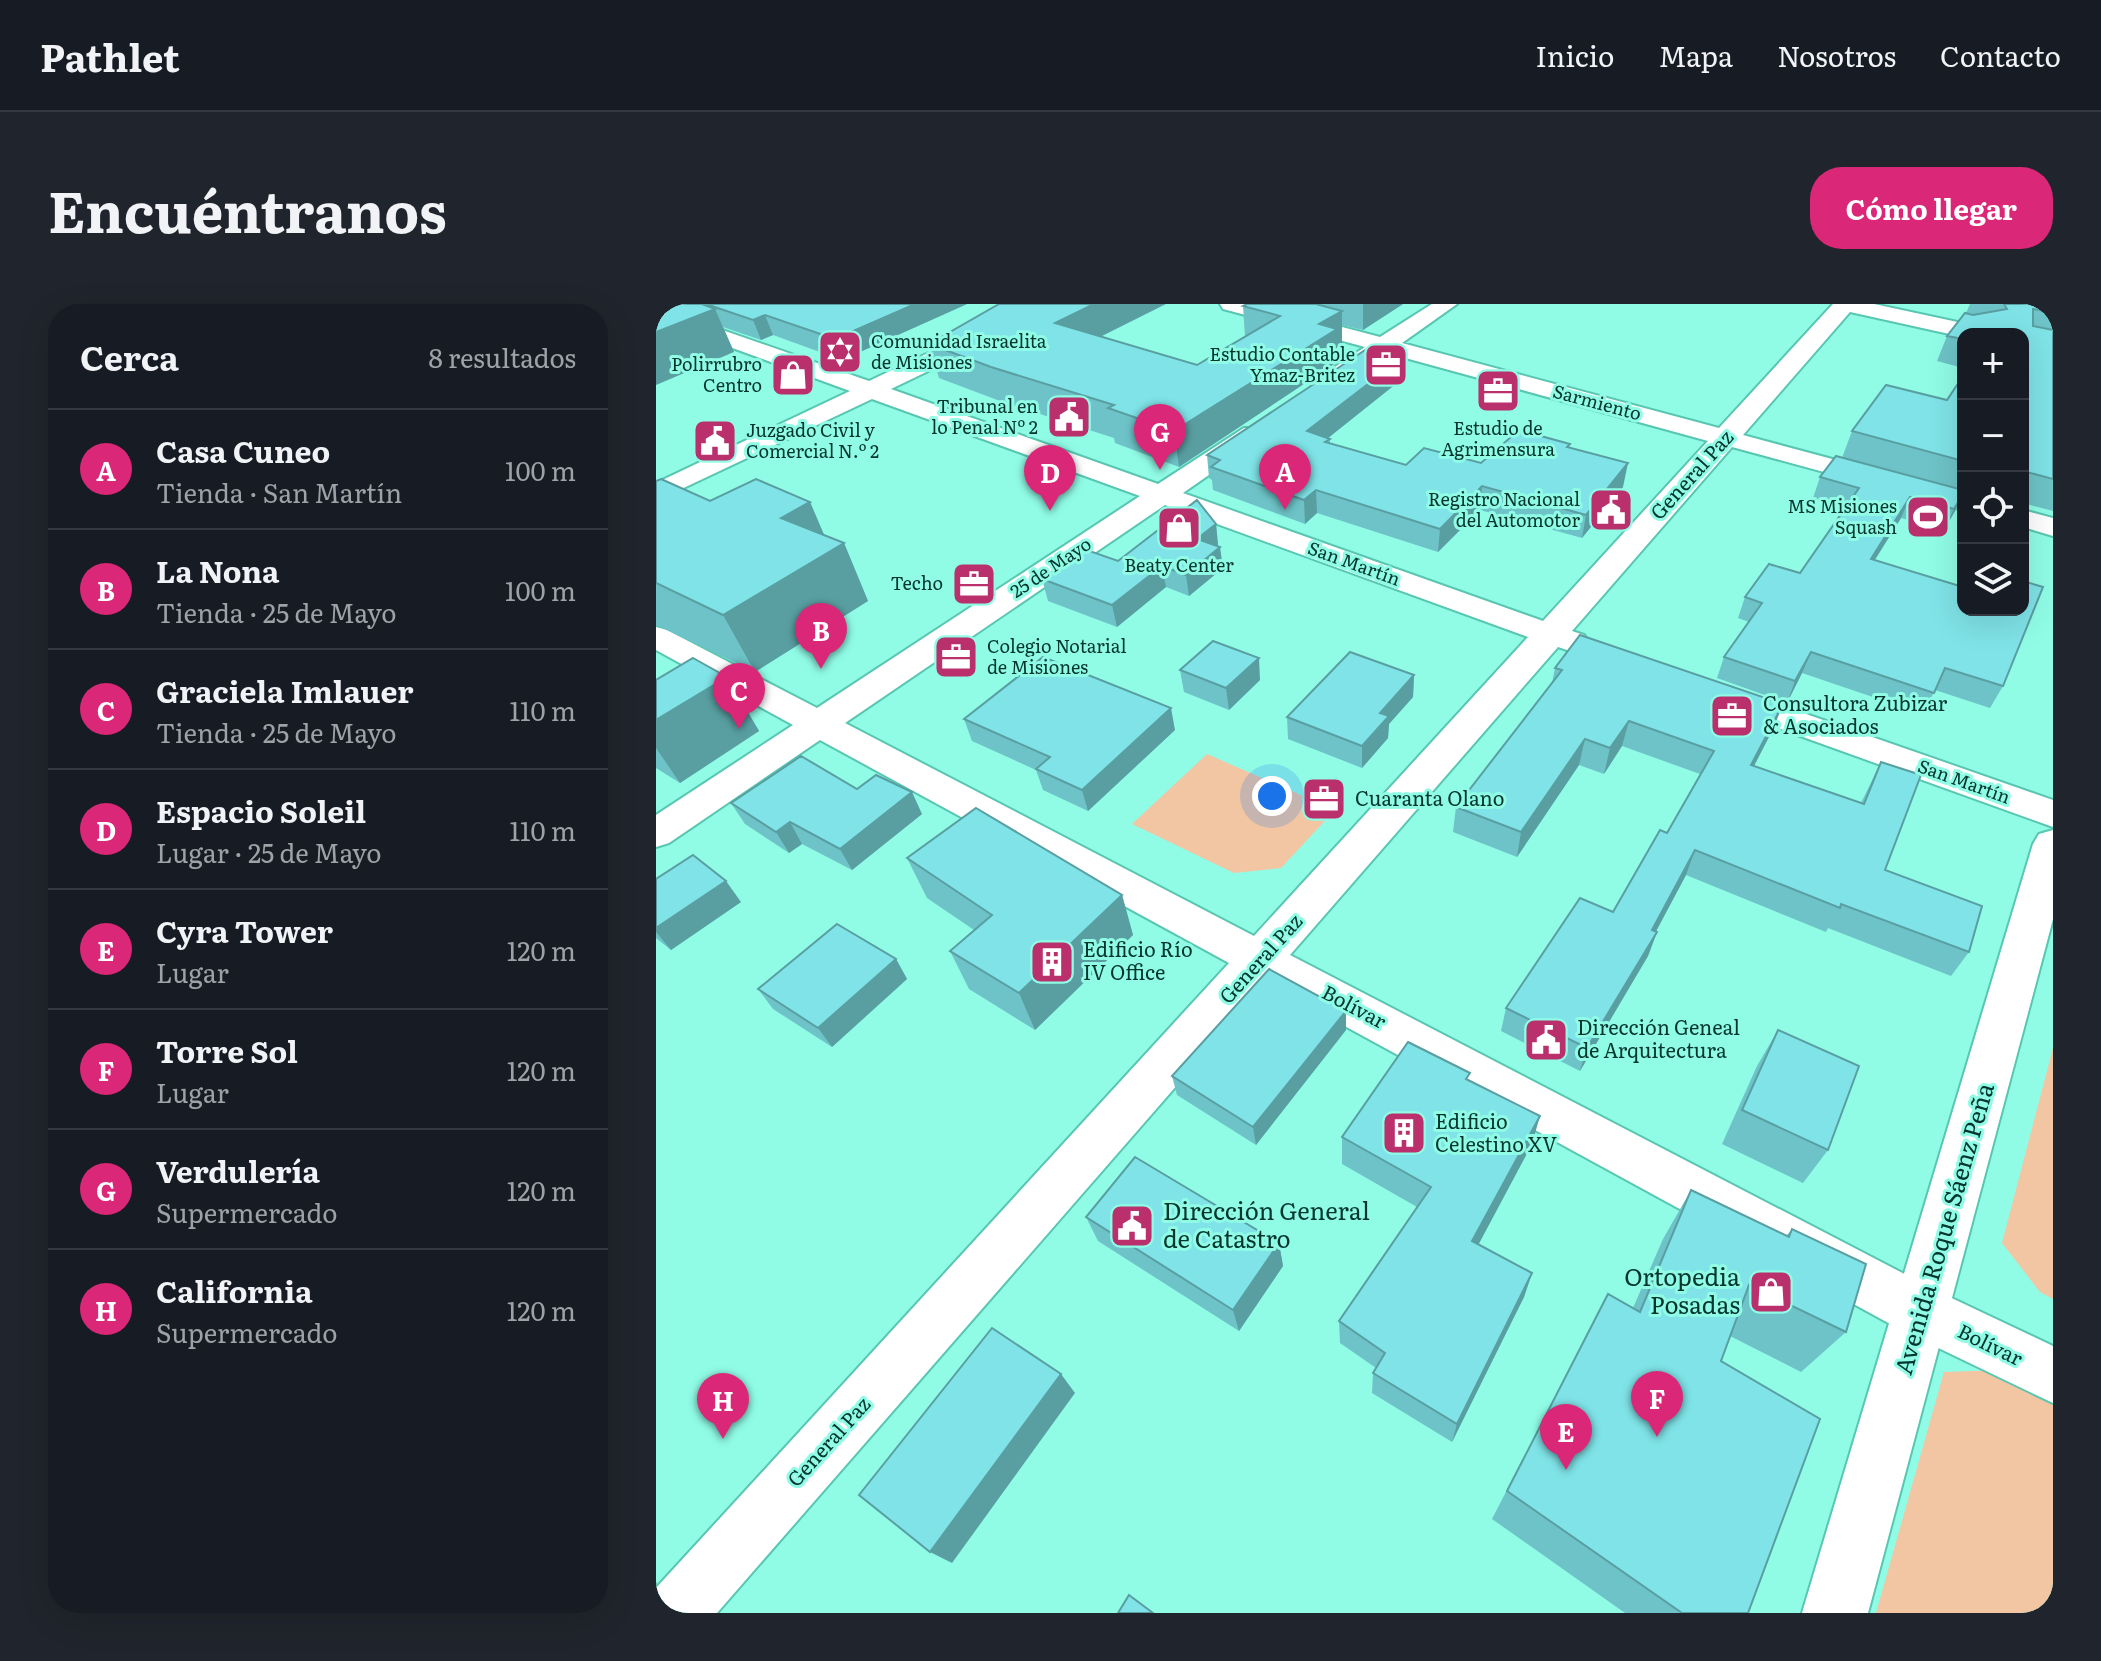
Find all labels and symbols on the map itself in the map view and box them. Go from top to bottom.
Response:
place label: Comunidad Israelita de Misiones [871,327,1047,375]
synagogue icon: Comunidad Israelita de Misiones [816,328,864,376]
place label: Estudio Contable Ymaz-Britez [1209,340,1355,388]
office icon: Estudio Contable Ymaz-Britez [1362,341,1410,389]
place label: Polirrubro Centro [671,350,762,398]
shop icon: Polirrubro Centro [769,351,817,399]
office icon: Estudio de Agrimensura [1474,367,1522,415]
street label: Sarmiento [1550,377,1645,426]
place label: Tribunal en lo Penal Nº 2 [931,392,1038,440]
public building icon: Tribunal en lo Penal Nº 2 [1045,393,1093,441]
pin: G [1134,404,1186,470]
place label: Estudio de Agrimensura [1441,414,1555,462]
place label: Juzgado Civil y Comercial N.º 2 [746,416,879,464]
public building icon: Juzgado Civil y Comercial N.º 2 [691,417,739,465]
street label: General Paz [1642,422,1739,525]
pin: A [1259,444,1311,510]
pin: D [1024,445,1076,511]
place label: Registro Nacional del Automotor [1428,485,1580,533]
public building icon: Registro Nacional del Automotor [1587,486,1635,534]
place label: MS Misiones Squash [1787,492,1897,540]
sports icon: MS Misiones Squash [1904,493,1952,541]
shop icon: Beaty Center [1155,504,1203,552]
street label: 25 de Mayo [1004,530,1096,604]
street label: San Martín [1305,533,1405,592]
place label: Beaty Center [1124,551,1234,578]
office icon: Techo [950,560,998,608]
place label: Techo [890,569,943,596]
pin: B [795,603,847,669]
place label: Colegio Notarial de Misiones [987,632,1127,680]
office icon: Colegio Notarial de Misiones [932,633,980,681]
pin: C [713,663,765,729]
place label: Consultora Zubizar & Asociados [1763,687,1948,740]
office icon: Consultora Zubizar & Asociados [1708,692,1756,740]
street label: San Martín [1915,751,2015,810]
office icon: Cuaranta Olano [1300,775,1348,823]
your location [1252,776,1292,816]
place label: Cuaranta Olano [1355,782,1504,812]
street label: General Paz [1211,906,1308,1009]
place label: Edificio Río IV Office [1083,933,1193,986]
building icon: Edificio Río IV Office [1028,938,1076,986]
street label: Bolívar [1317,976,1393,1035]
place label: Dirección Geneal de Arquitectura [1577,1011,1740,1064]
public building icon: Dirección Geneal de Arquitectura [1522,1016,1570,1064]
street label: Avenida Roque Sáenz Peña [1884,1078,2001,1378]
place label: Edificio Celestino XV [1435,1105,1557,1158]
building icon: Edificio Celestino XV [1380,1109,1428,1157]
place label: Dirección General de Catastro [1163,1192,1370,1255]
public building icon: Dirección General de Catastro [1108,1202,1156,1250]
place label: Ortopedia Posadas [1624,1258,1740,1321]
shop icon: Ortopedia Posadas [1747,1268,1795,1316]
street label: Bolívar [1953,1315,2029,1372]
pin: F [1631,1371,1683,1437]
pin: H [697,1373,749,1439]
street label: General Paz [779,1389,876,1492]
pin: E [1540,1404,1592,1470]

